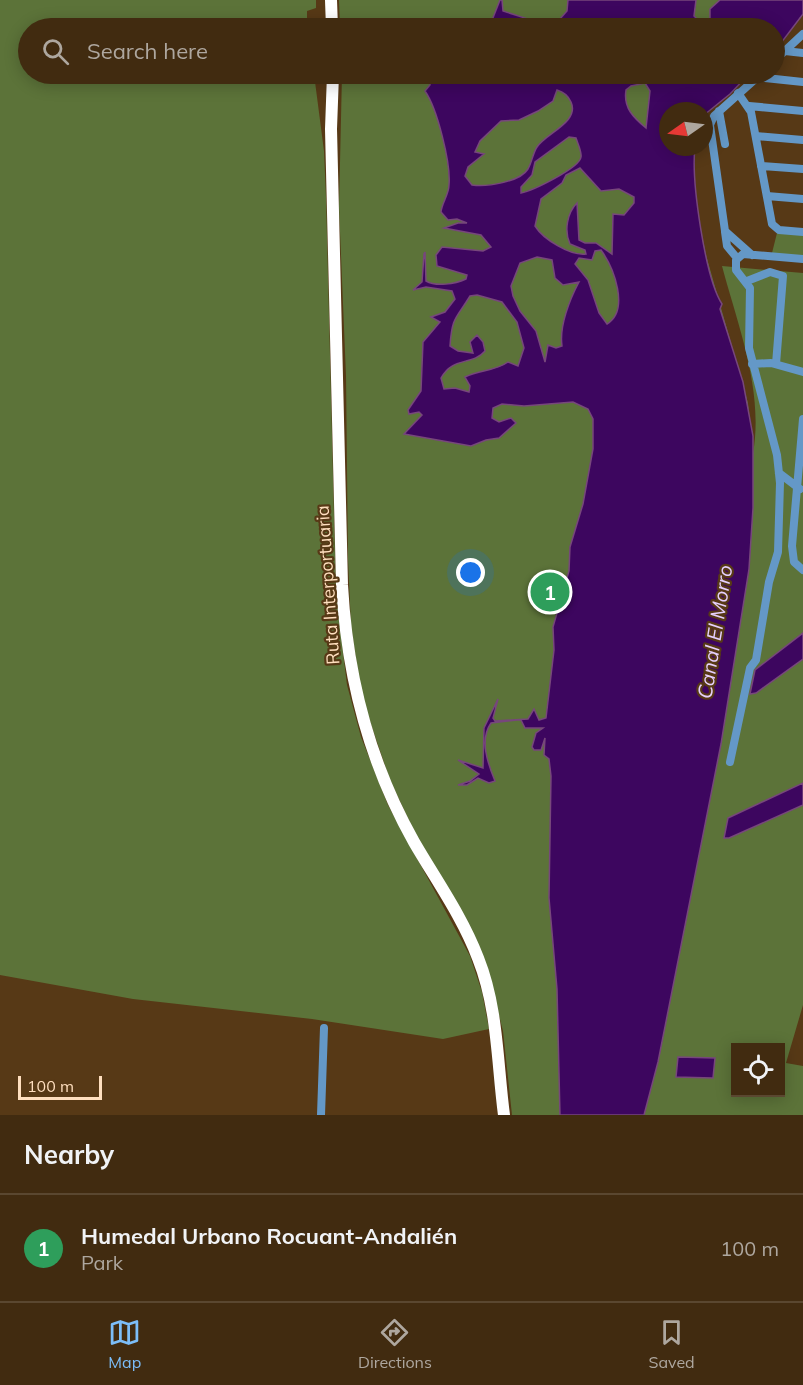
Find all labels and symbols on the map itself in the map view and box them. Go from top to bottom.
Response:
north arrow [659,102,713,156]
street label: Ruta Interportuaria [310,505,345,665]
your location [456,558,485,587]
water label: Canal El Morro [692,563,737,701]
pin: 1 [530,570,570,614]
scale bar [18,1073,102,1100]

